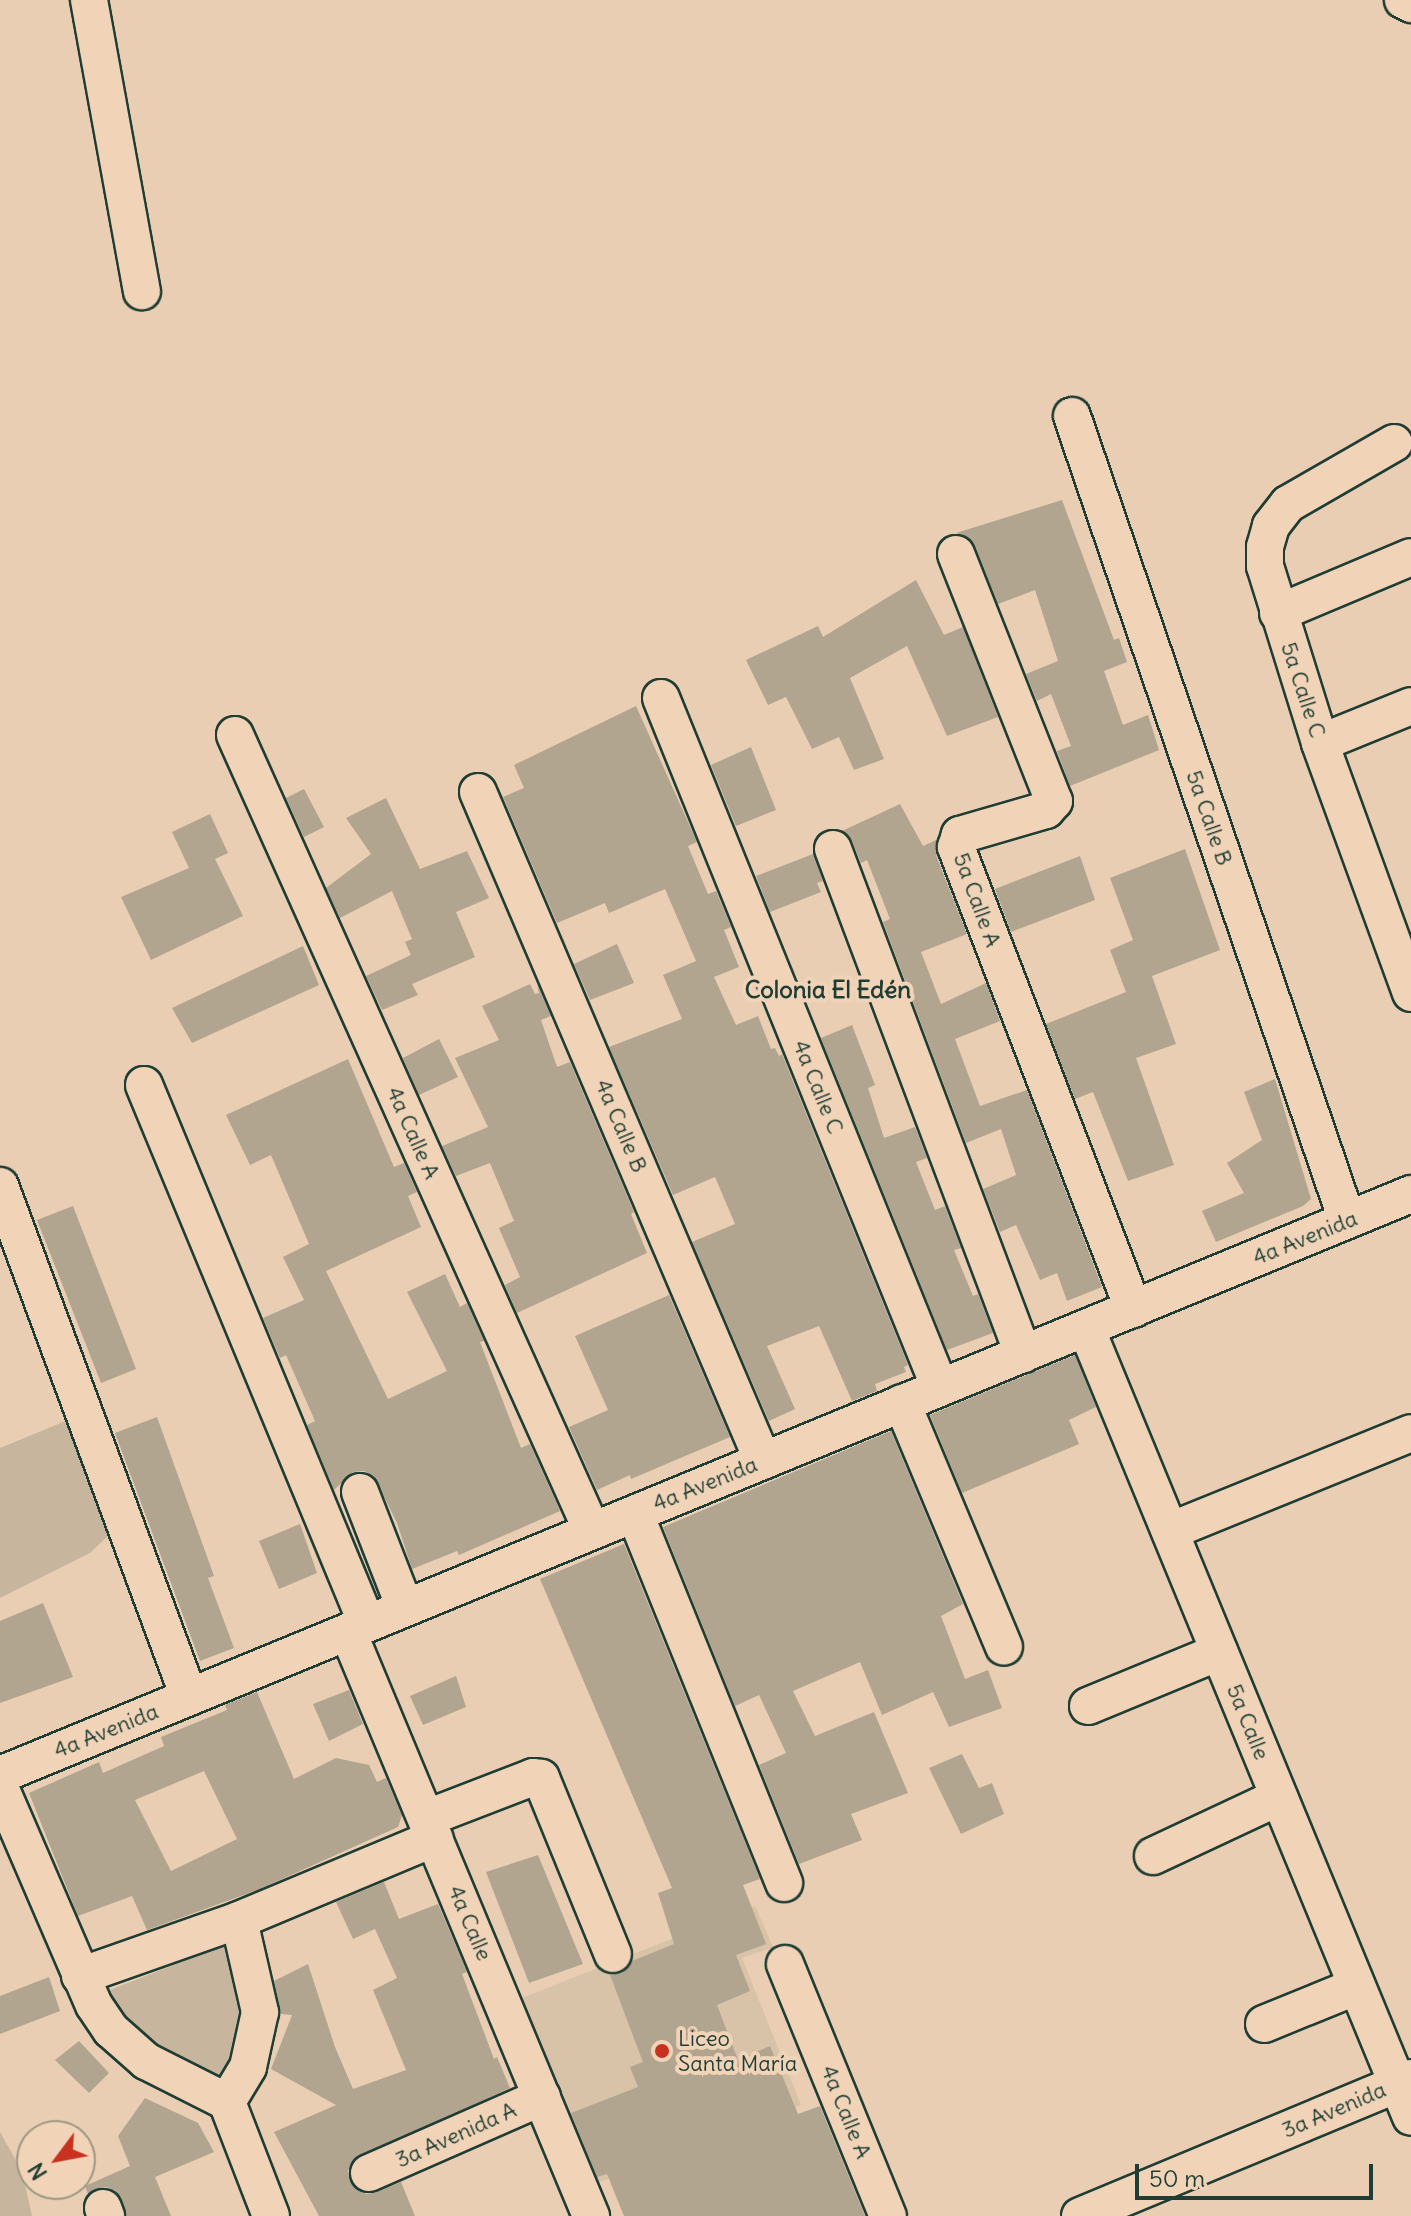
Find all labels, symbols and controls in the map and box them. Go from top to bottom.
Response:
street label: 5a Calle C [1275,639,1331,741]
street label: 5a Calle B [1180,767,1238,869]
street label: 5a Calle A [948,849,1006,951]
district label: Colonia El Edén [745,976,911,1004]
street label: 4a Calle C [787,1036,849,1138]
street label: 4a Calle B [590,1075,652,1177]
street label: 4a Calle A [381,1083,445,1183]
street label: 4a Avenida [1249,1205,1361,1271]
street label: 4a Avenida [649,1451,761,1517]
street label: 5a Calle [1221,1680,1275,1764]
street label: 4a Avenida [50,1698,162,1764]
street label: 4a Calle [442,1881,498,1965]
place label: Liceo Santa María [678,2025,797,2076]
marker: Liceo Santa María [653,2042,671,2060]
street label: 4a Calle A [815,2061,877,2163]
street label: 3a Avenida [1278,2076,1390,2144]
street label: 3a Avenida A [392,2097,520,2173]
north arrow [16,2120,96,2200]
scale bar [1139,2148,1377,2198]
text: N [21,2158,53,2186]
text: 50 m [1149,2163,1205,2193]

